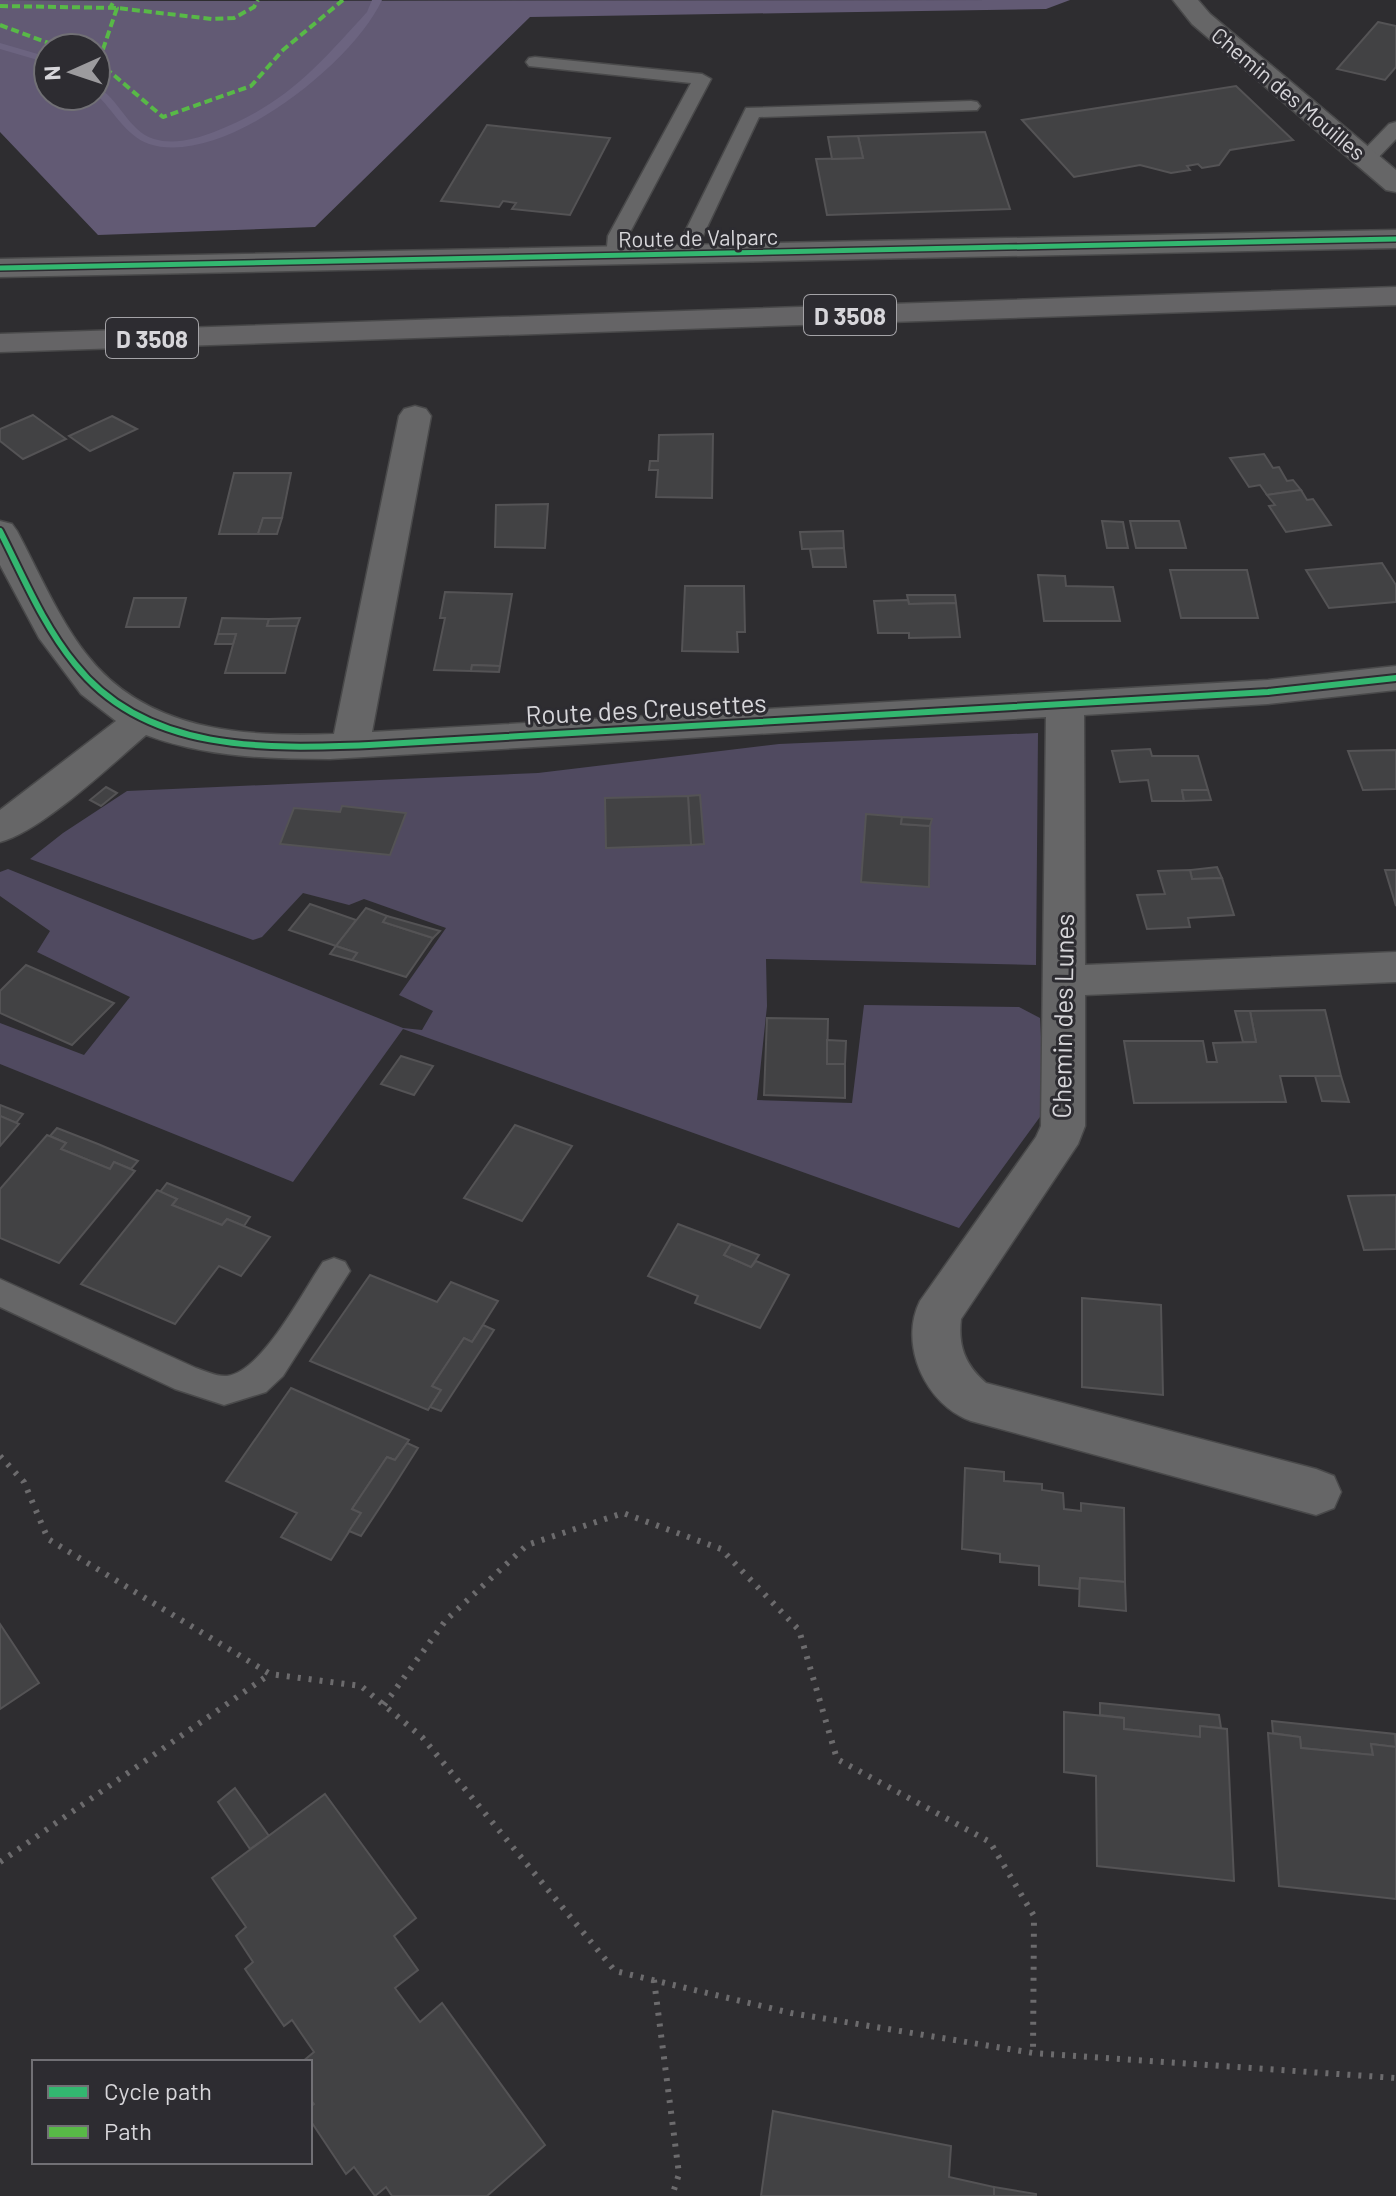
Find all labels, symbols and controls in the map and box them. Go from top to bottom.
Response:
street label: Chemin des Mouilles [1207,21,1371,165]
north arrow [32,32,112,112]
text: N [38,65,64,81]
street label: Route de Valparc [618,223,778,251]
road number: D 3508 [804,295,896,335]
road number: D 3508 [106,318,198,358]
street label: Route des Creusettes [525,686,767,730]
street label: Chemin des Lunes [1045,913,1079,1119]
legend [32,2060,312,2164]
text: Cycle path [104,2076,212,2105]
text: Path [104,2116,152,2145]

